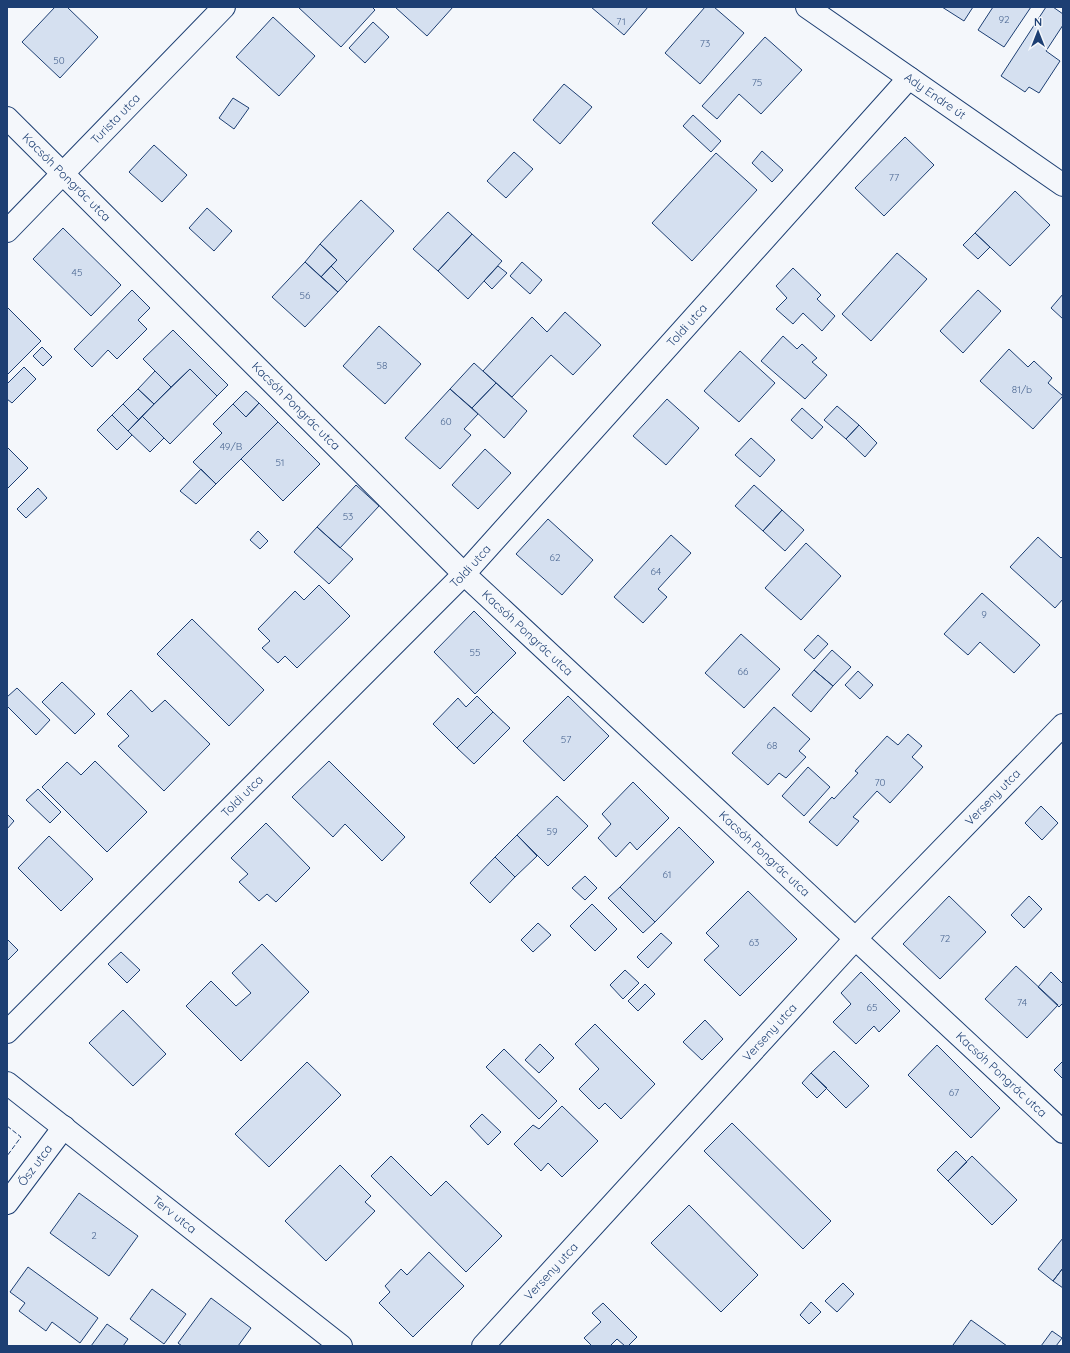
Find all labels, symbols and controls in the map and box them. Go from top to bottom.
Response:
north arrow [1018,12,1058,52]
house number: 92 [998,13,1010,26]
house number: 71 [616,15,626,28]
text: N [1034,15,1042,29]
house number: 73 [700,37,710,50]
house number: 50 [53,54,65,67]
street label: Ady Endre út [902,69,969,122]
house number: 75 [752,76,762,89]
street label: Turista utca [87,90,143,147]
street label: Kacsóh Pongrác utca [19,130,114,224]
house number: 77 [889,171,899,184]
house number: 45 [72,266,82,279]
house number: 56 [300,289,311,302]
street label: Toldi utca [663,300,710,350]
street label: Kacsóh Pongrác utca [249,359,344,453]
house number: 58 [377,359,387,372]
house number: 81/b [1012,383,1032,396]
house number: 60 [440,415,452,428]
house number: 49/B [220,440,243,453]
house number: 51 [275,456,285,469]
house number: 53 [343,510,353,523]
street label: Toldi utca [447,541,494,591]
house number: 62 [550,551,561,564]
house number: 64 [651,565,661,578]
street label: Kacsóh Pongrác utca [479,587,576,679]
house number: 9 [981,608,987,621]
house number: 55 [470,646,480,659]
house number: 66 [738,665,749,678]
house number: 57 [561,733,571,746]
house number: 68 [767,739,777,752]
street label: Verseny utca [962,766,1023,828]
street label: Toldi utca [218,772,266,820]
house number: 70 [874,776,886,789]
street label: Kacsóh Pongrác utca [716,807,813,899]
house number: 59 [546,825,558,838]
house number: 61 [662,868,672,881]
house number: 72 [940,932,951,945]
house number: 63 [749,936,759,949]
house number: 74 [1017,996,1027,1009]
street label: Verseny utca [739,1000,800,1064]
house number: 65 [867,1001,877,1014]
street label: Kacsóh Pongrác utca [953,1028,1050,1120]
house number: 67 [949,1086,959,1099]
street label: Ősz utca [14,1141,55,1189]
street label: Terv utca [150,1192,200,1236]
house number: 2 [91,1229,97,1242]
street label: Verseny utca [521,1239,581,1303]

